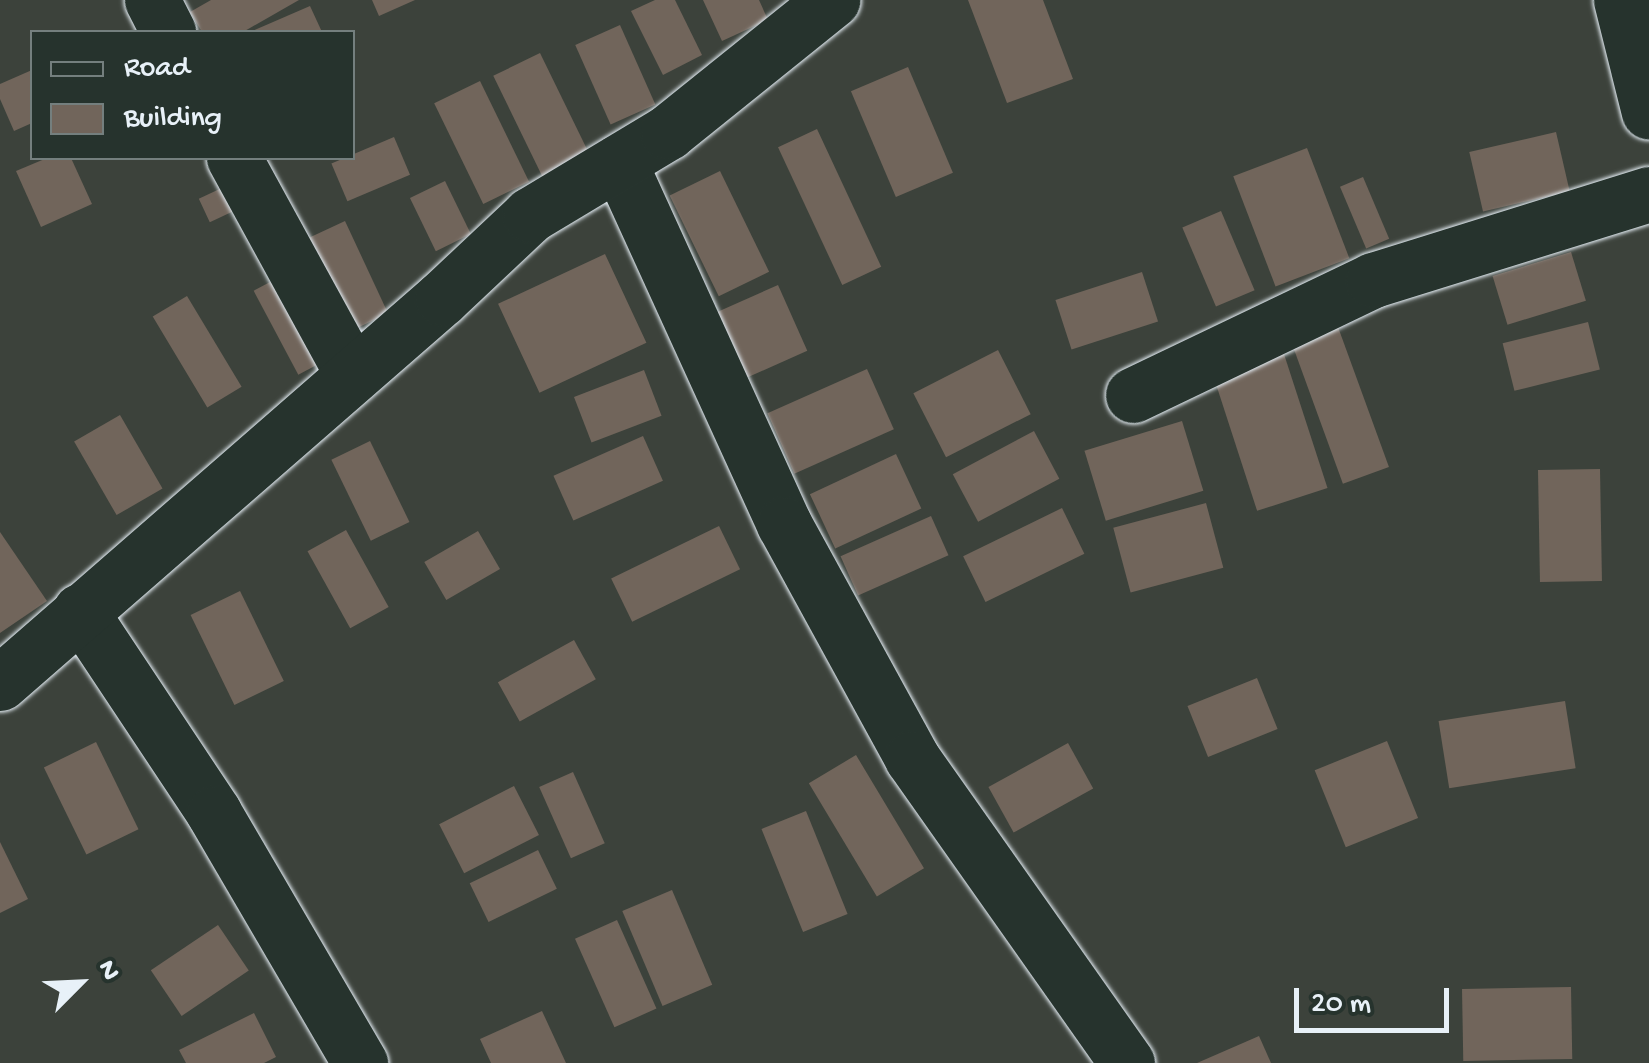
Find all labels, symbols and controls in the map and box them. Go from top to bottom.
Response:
legend [30,30,355,160]
text: Road [124,52,190,87]
text: Building [124,102,222,137]
north arrow [30,933,130,1033]
text: N [89,956,127,986]
scale bar [1299,968,1454,1030]
text: 20 m [1311,988,1371,1023]

